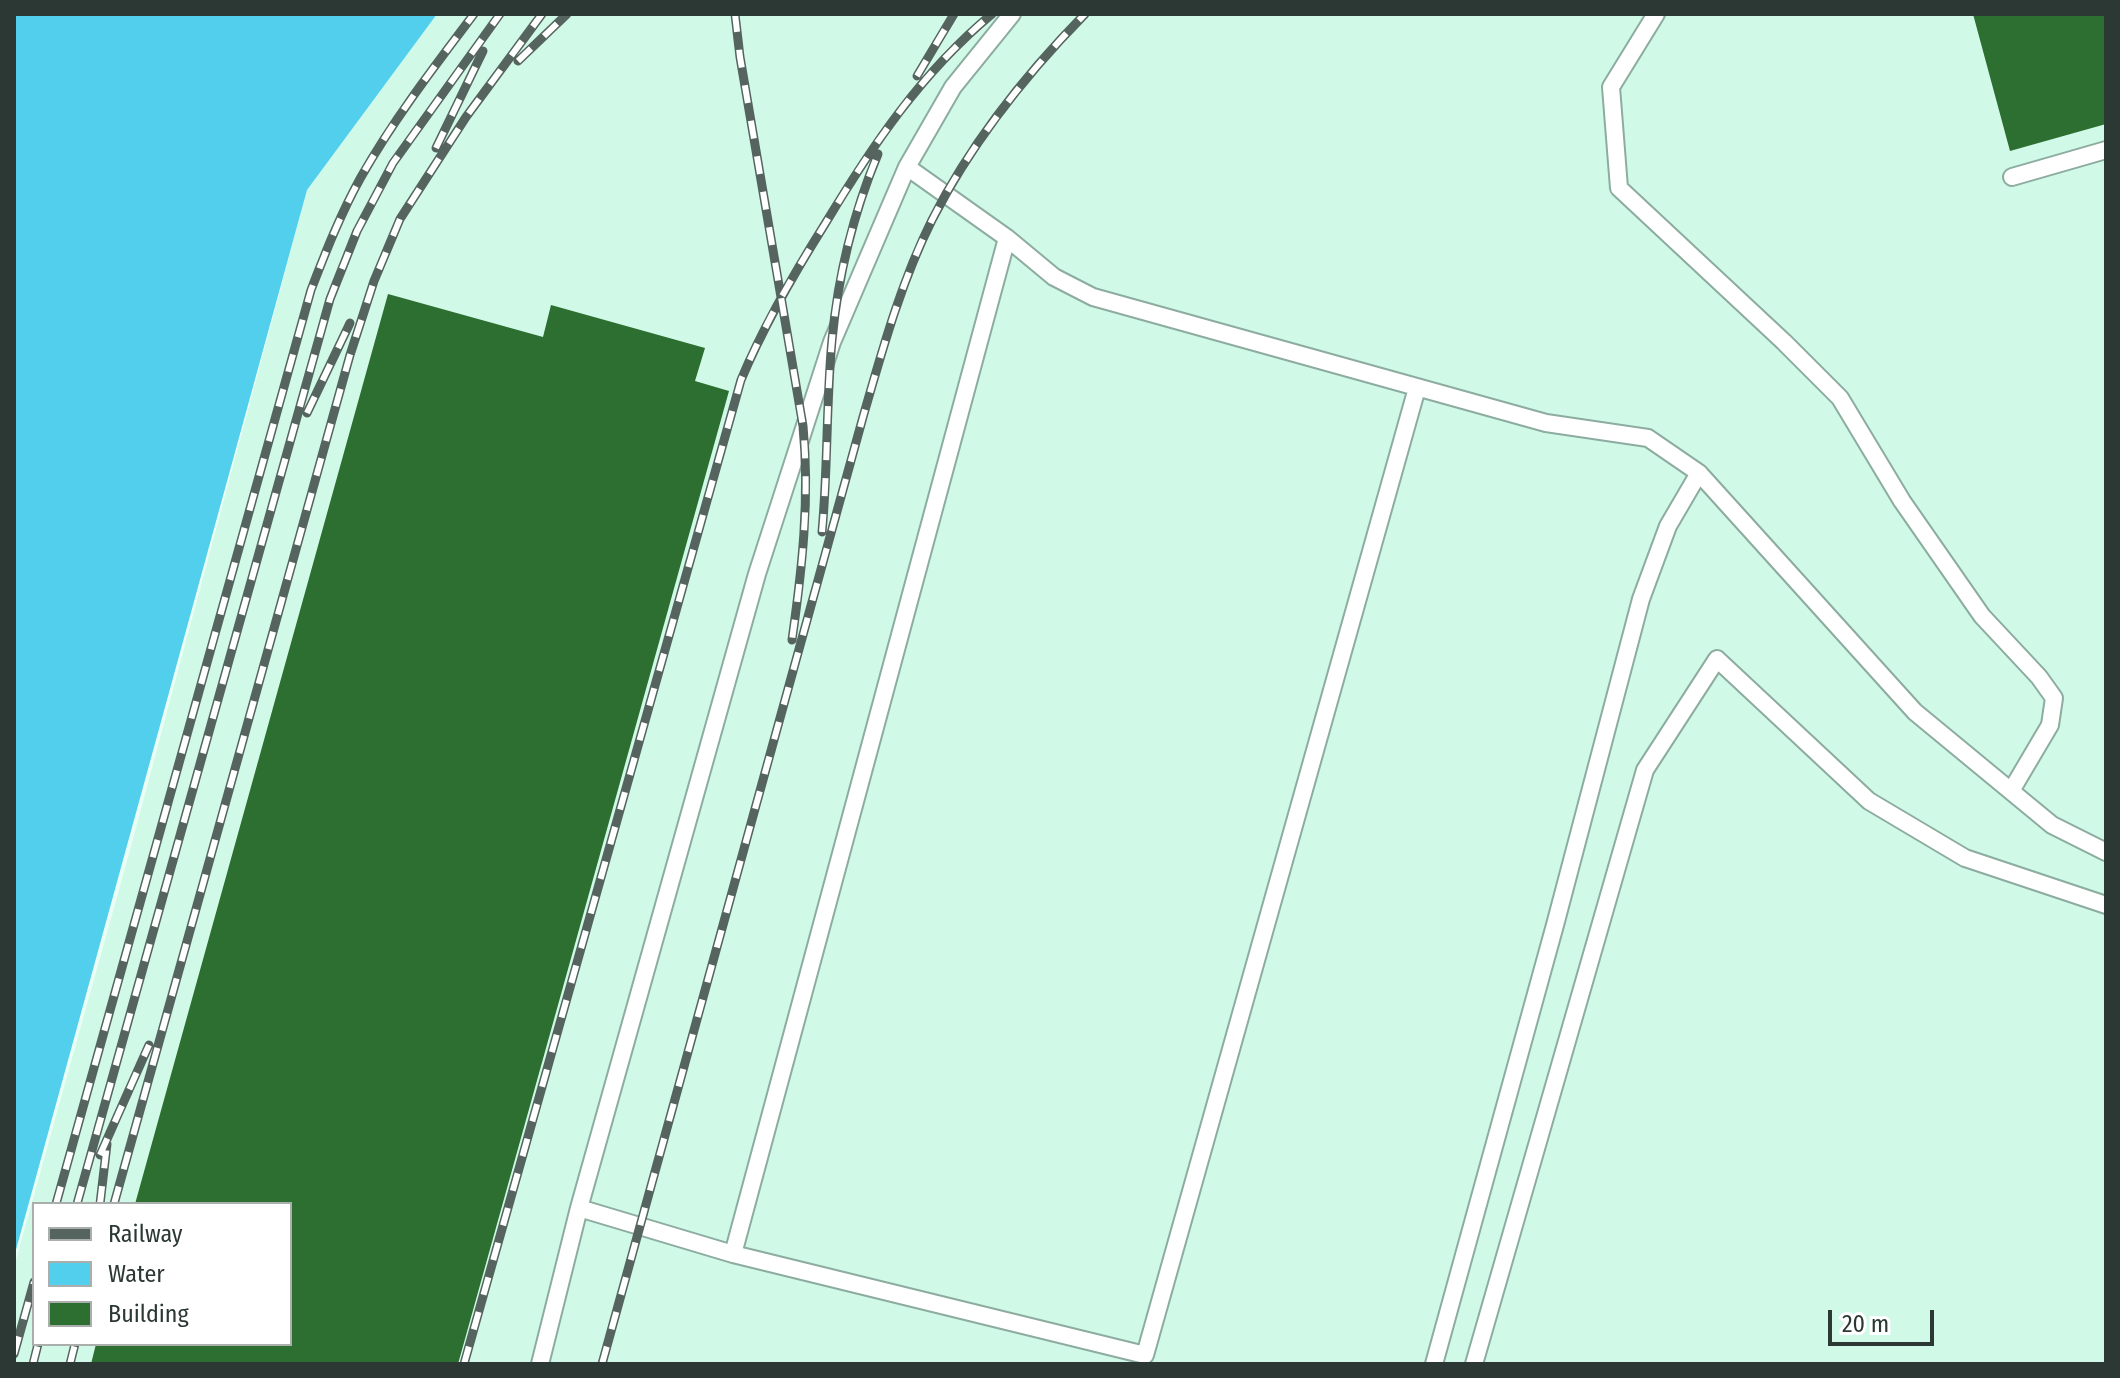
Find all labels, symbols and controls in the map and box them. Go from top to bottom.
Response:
legend [32,1202,292,1346]
text: Railway [108,1220,183,1248]
text: Water [108,1260,165,1288]
scale bar [1832,1294,1938,1344]
text: Building [108,1300,189,1328]
text: 20 m [1842,1310,1889,1338]

